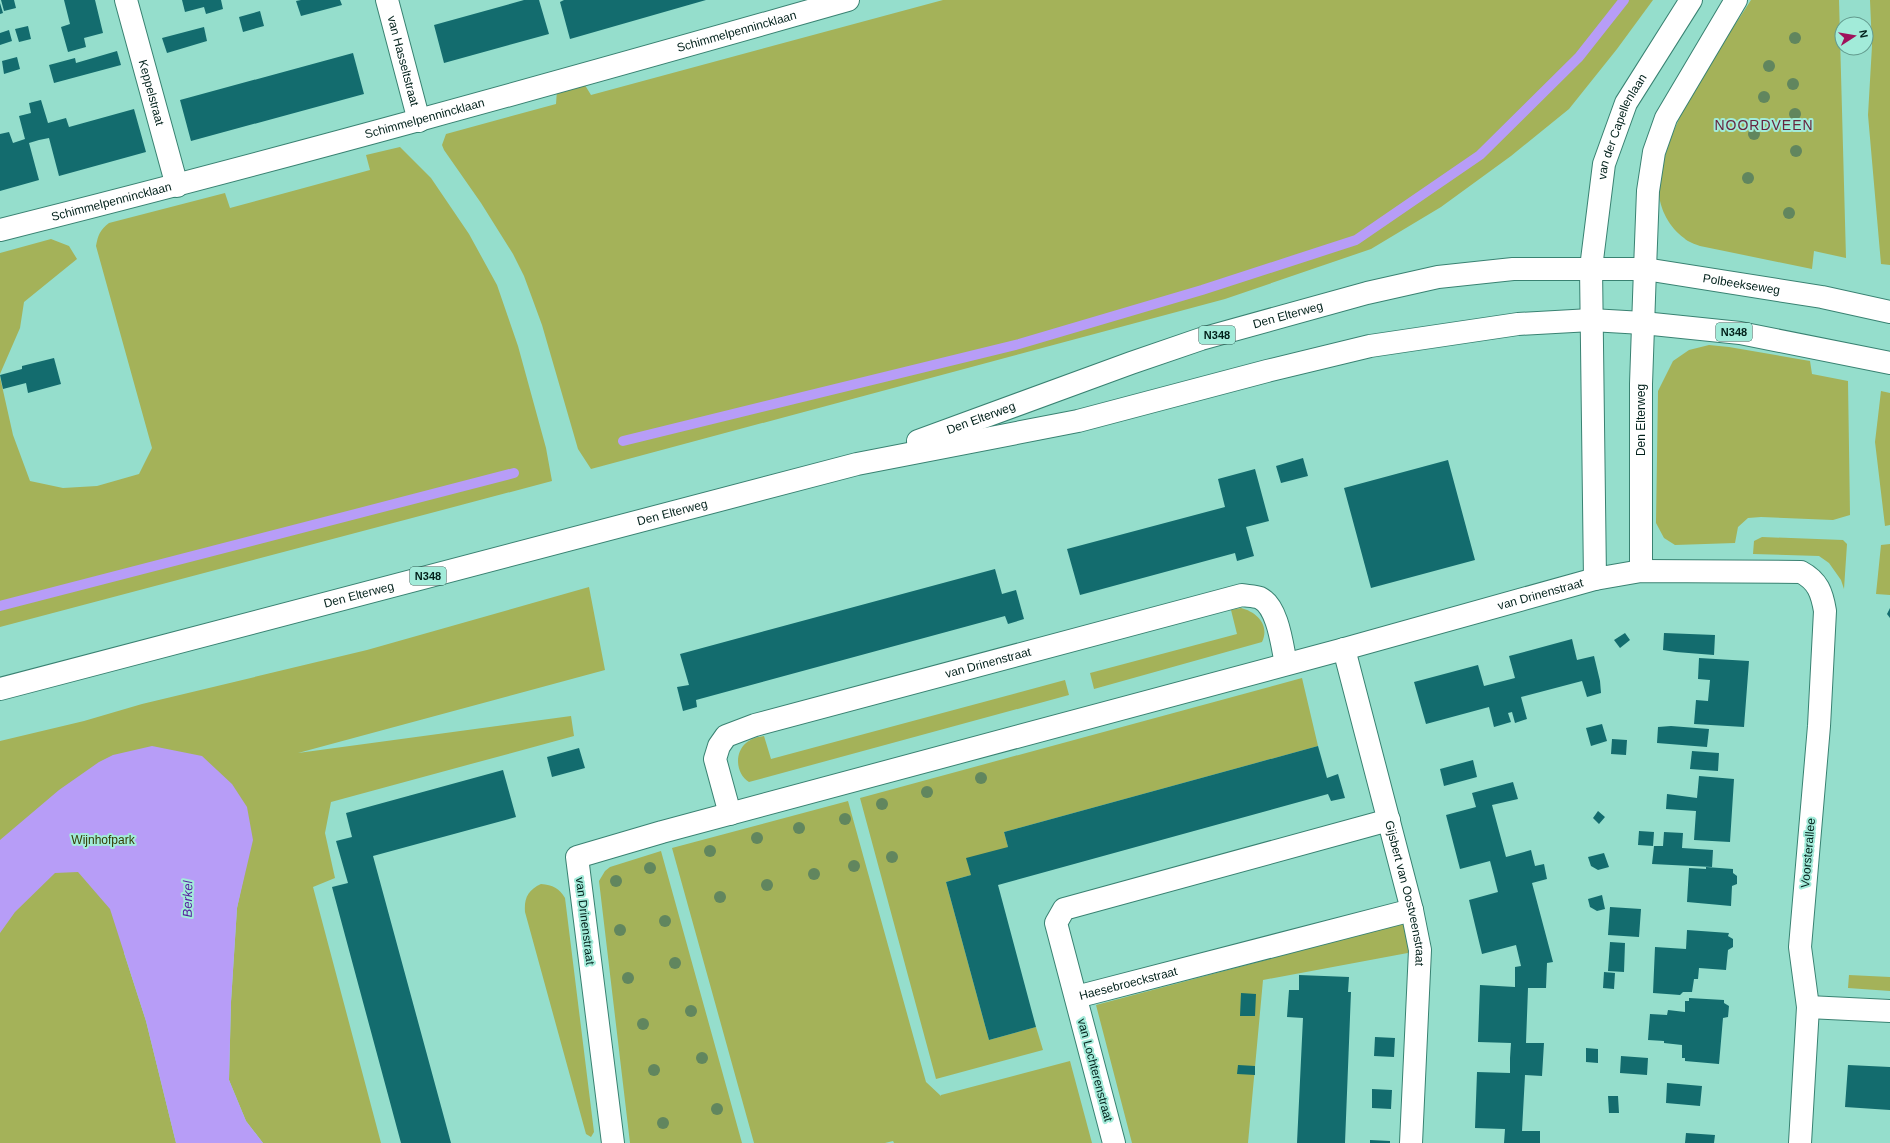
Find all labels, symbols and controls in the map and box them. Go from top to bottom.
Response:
street label: Schimmelpennincklaan [675,8,798,55]
street label: van Hasseltstraat [384,14,422,108]
north arrow [1834,16,1874,56]
text: N [1857,29,1870,39]
street label: Keppelstraat [136,58,167,128]
street label: van der Capellenlaan [1595,71,1650,180]
street label: Schimmelpennincklaan [363,95,486,141]
district label: NOORDVEEN [1714,117,1814,133]
street label: Schimmelpennincklaan [50,179,173,224]
street label: Polbeekseweg [1702,271,1781,297]
street label: Den Elterweg [1251,299,1325,331]
road number: N348 [1716,323,1752,341]
road number: N348 [1199,326,1235,344]
street label: Den Elterweg [1634,384,1648,456]
street label: Den Elterweg [945,399,1017,437]
street label: Den Elterweg [636,497,709,528]
road number: N348 [410,567,446,585]
street label: van Drinenstraat [1496,575,1586,613]
street label: Den Elterweg [322,579,396,611]
street label: van Drinenstraat [944,644,1033,681]
street label: Voorsterallee [1798,817,1818,889]
street label: Gijsbert van Oostveenstraat [1382,819,1427,967]
park label: Wijnhofpark [71,833,136,847]
street label: van Drinenstraat [573,876,597,966]
water label: Berkel [180,879,195,918]
street label: Haesebroeckstraat [1078,964,1179,1003]
street label: van Lochterenstraat [1075,1017,1116,1124]

